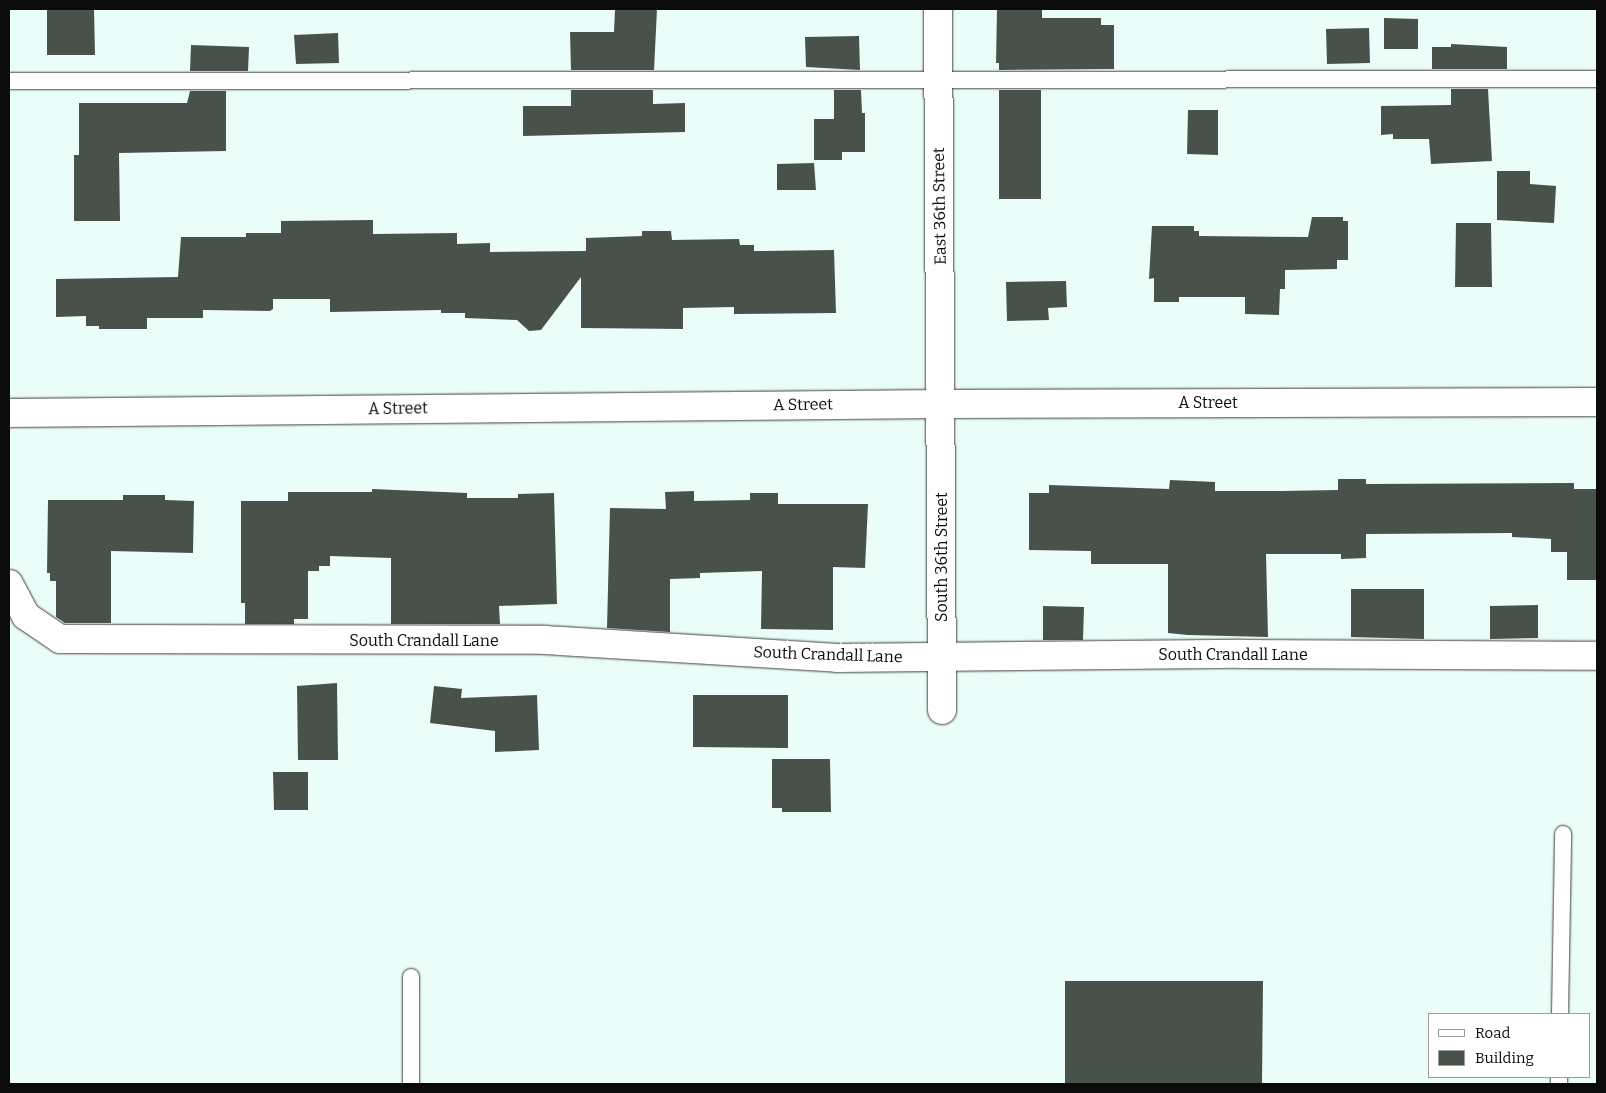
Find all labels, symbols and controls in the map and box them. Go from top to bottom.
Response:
street label: East 36th Street [929,147,951,265]
street label: A Street [1178,393,1238,413]
street label: A Street [773,395,833,415]
street label: A Street [368,399,428,419]
street label: South 36th Street [932,492,952,622]
street label: South Crandall Lane [349,631,499,651]
street label: South Crandall Lane [753,643,903,667]
street label: South Crandall Lane [1158,645,1308,665]
legend [1428,1013,1591,1078]
text: Road [1475,1024,1510,1042]
text: Building [1475,1049,1534,1067]

